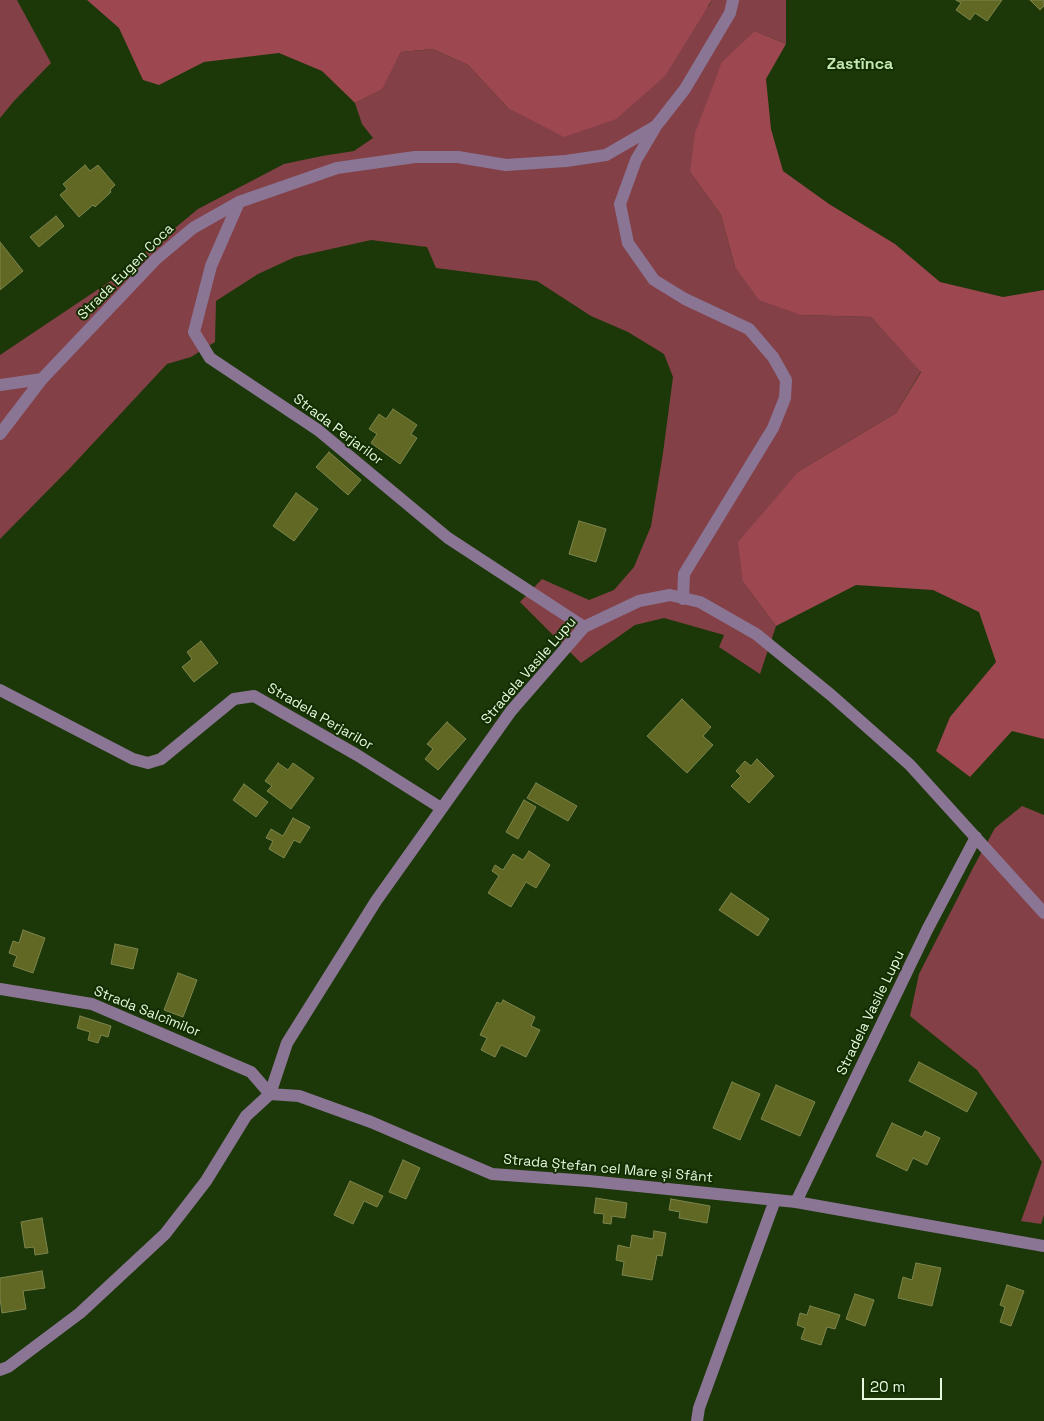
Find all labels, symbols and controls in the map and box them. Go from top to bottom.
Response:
district label: Zastînca [827,55,893,75]
street label: Strada Eugen Coca [75,221,177,323]
street label: Strada Perjarilor [290,391,386,469]
street label: Stradela Vasile Lupu [478,614,580,728]
street label: Stradela Perjarilor [264,680,376,754]
street label: Stradela Vasile Lupu [834,948,908,1078]
street label: Strada Salcîmilor [91,983,203,1041]
street label: Strada Ștefan cel Mare și Sfânt [502,1151,714,1187]
scale bar [864,1368,944,1400]
text: 20 m [870,1377,905,1396]

